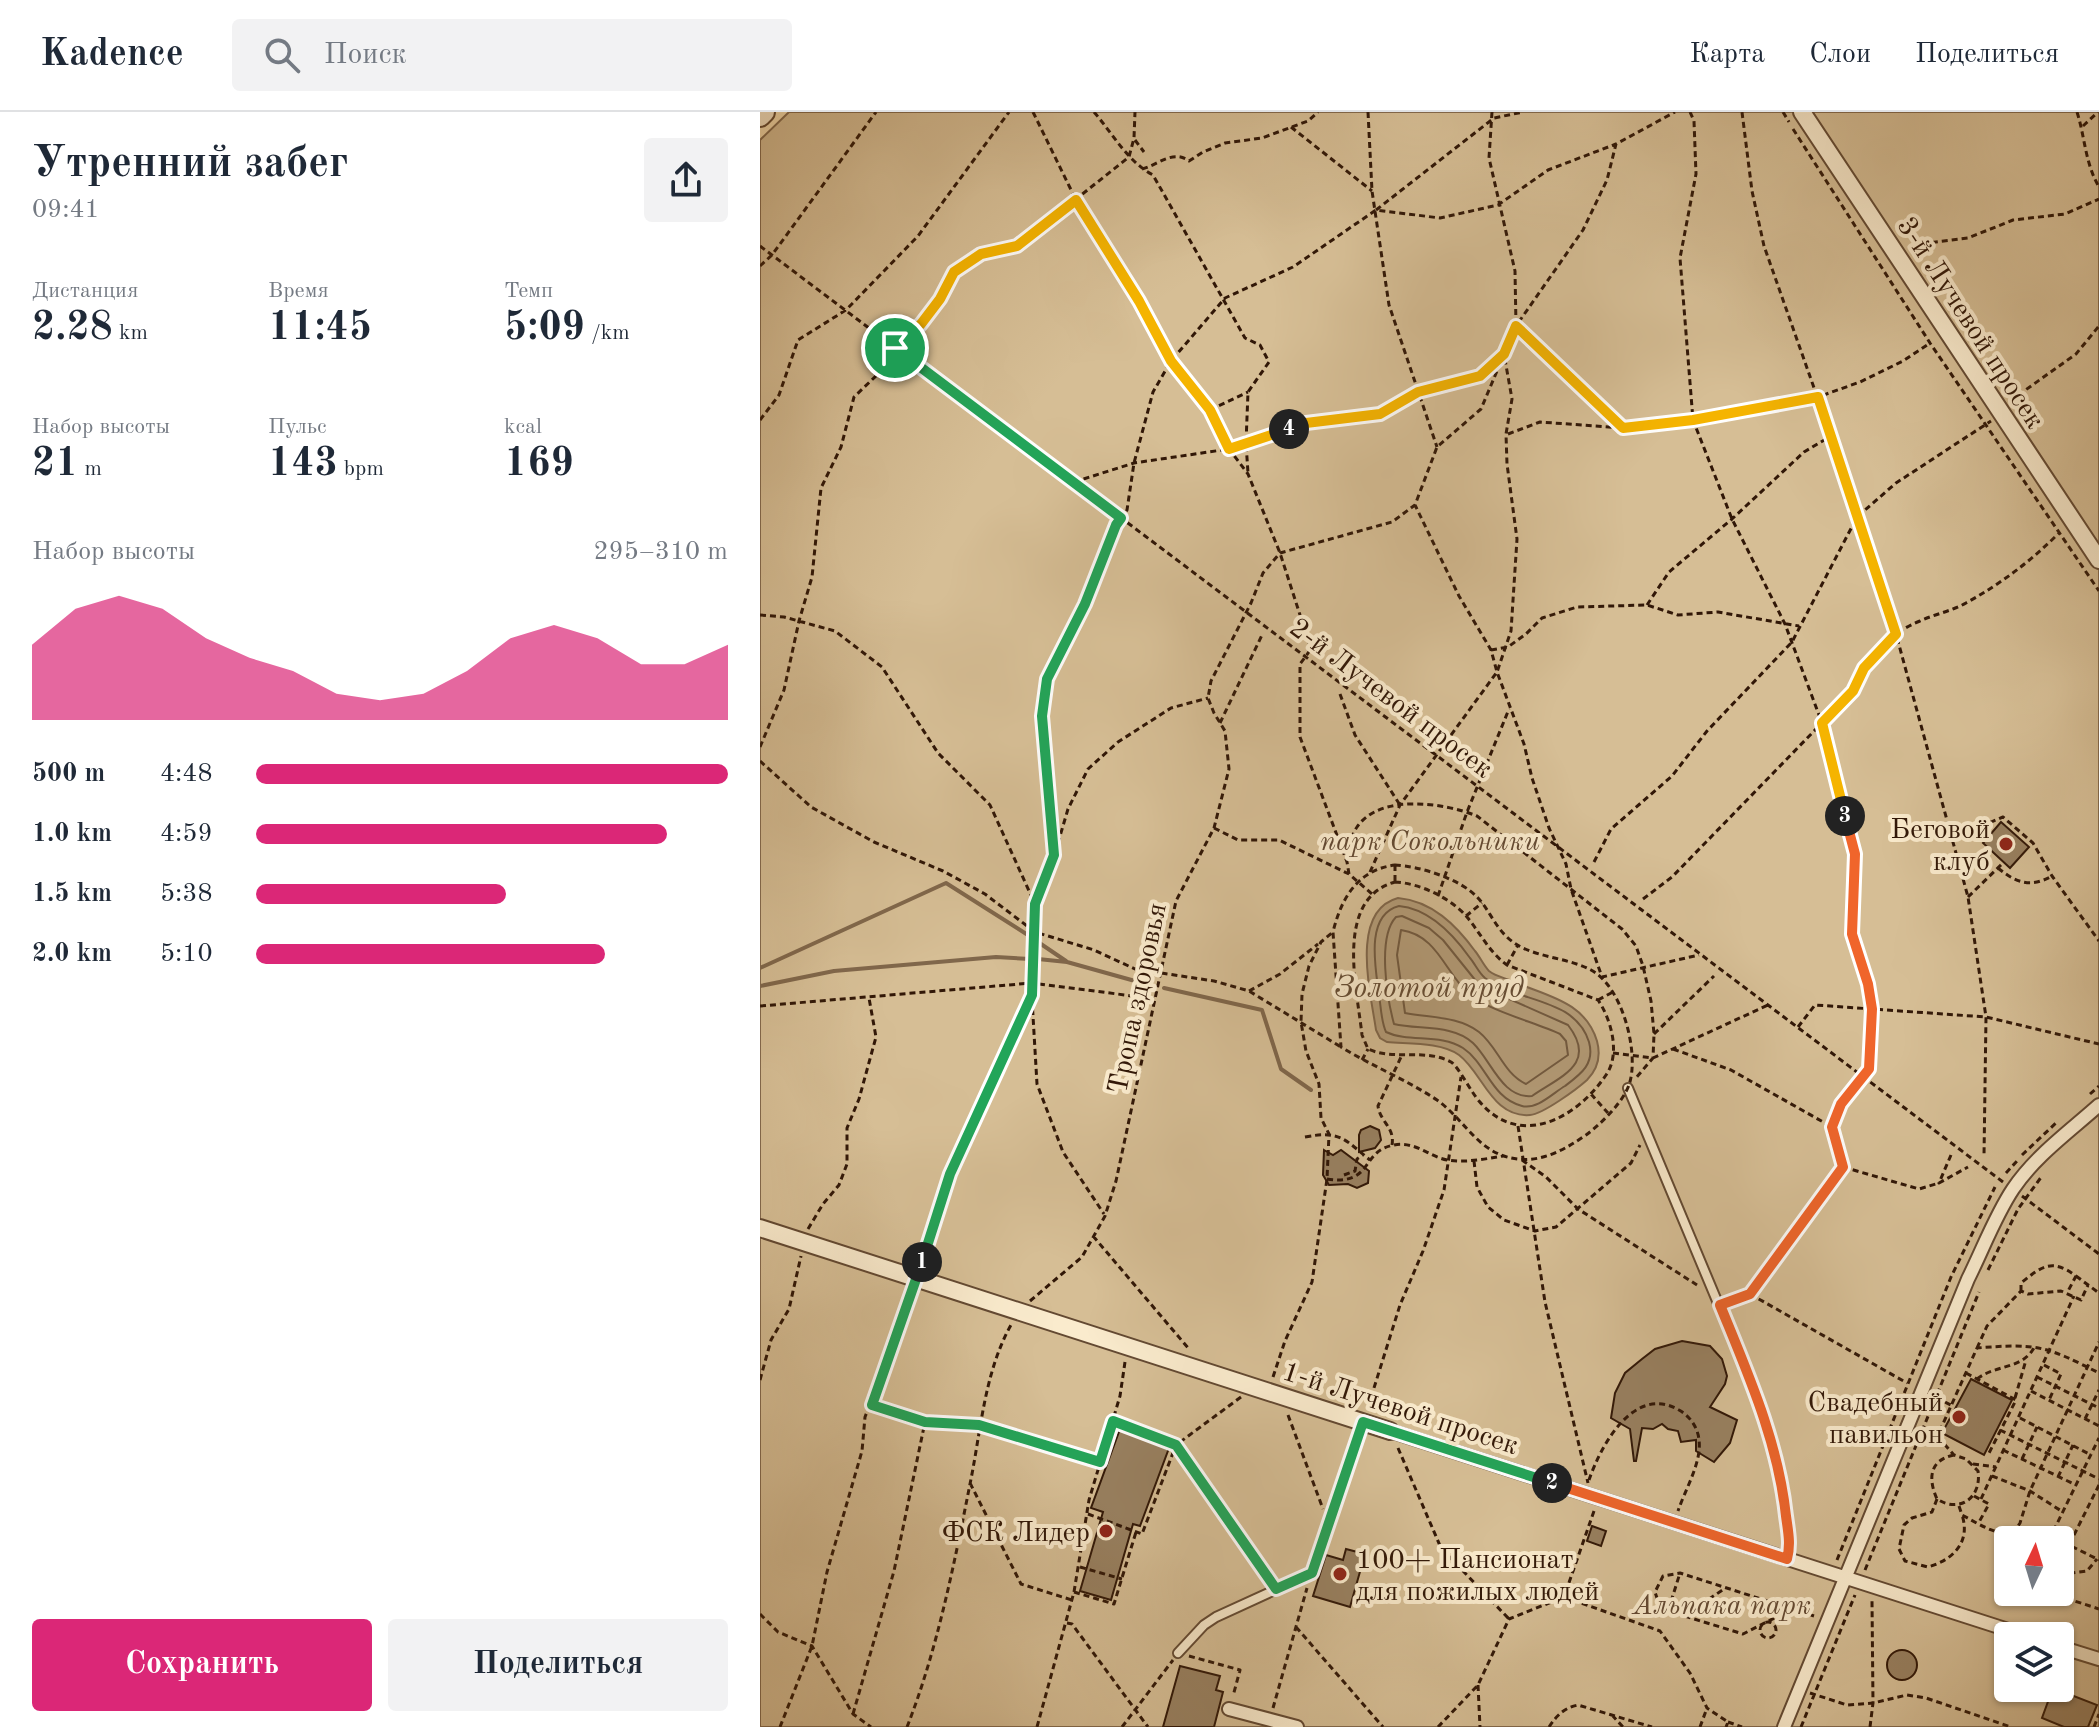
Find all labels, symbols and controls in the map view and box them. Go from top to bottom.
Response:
search box [232,19,792,91]
icon: search [260,33,304,77]
text: Kadence [40,36,184,74]
text: Поиск [324,40,407,70]
text: Карта [1689,41,1765,69]
text: Слои [1809,41,1871,69]
text: Поделиться [1915,41,2059,69]
button: share [644,138,728,222]
text: Утренний забег [32,142,348,186]
text: 09:41 [32,197,100,223]
street label: 3-й Лучевой просек [1891,213,2048,434]
text: Дистанция [32,280,138,302]
text: Время [268,280,329,302]
text: Темп [504,280,553,302]
text: 2.28 [32,309,113,349]
text: 11:45 [268,309,372,349]
text: 5:09 [504,309,585,349]
pin [861,314,929,382]
text: km [113,322,148,344]
text: /km [585,322,630,344]
icon: arrive [873,326,917,370]
pin: 4 [1269,409,1309,449]
text: Набор высоты [32,416,170,438]
text: Пульс [268,416,327,438]
text: kcal [504,416,542,438]
text: 4 [1283,418,1295,440]
text: 21 [32,445,78,485]
text: 143 [268,445,338,485]
text: 169 [504,445,574,485]
text: m [78,458,102,480]
text: bpm [338,458,384,480]
text: Набор высоты [32,539,195,565]
text: 295–310 m [593,539,728,565]
street label: 2-й Лучевой просек [1283,614,1497,785]
text: 500 m [32,761,105,787]
text: 4:48 [160,761,213,787]
pin: 3 [1825,796,1865,836]
text: 3 [1839,805,1851,827]
place label: Беговой клуб [1890,817,1990,877]
text: 1.0 km [32,821,112,847]
text: 4:59 [160,821,213,847]
park label: парк Сокольники [1320,829,1540,857]
marker: Беговой клуб [1997,835,2015,853]
text: 1.5 km [32,881,112,907]
text: 5:38 [160,881,213,907]
street label: Тропа здоровья [1105,901,1173,1097]
text: 2.0 km [32,941,112,967]
text: 5:10 [160,941,213,967]
water label: Золотой пруд [1334,973,1524,1004]
pin: 1 [902,1242,942,1282]
text: 1 [916,1251,928,1273]
street label: 1-й Лучевой просек [1279,1359,1521,1461]
place label: Свадебный павильон [1808,1390,1943,1450]
marker: Свадебный павильон [1950,1408,1968,1426]
pin: 2 [1532,1463,1572,1503]
text: 2 [1546,1472,1558,1494]
place label: ФСК Лидер [942,1520,1090,1548]
marker: ФСК Лидер [1097,1522,1115,1540]
north arrow [1994,1526,2074,1606]
map controls [1994,1526,2074,1702]
place label: 100+ Пансионат для пожилых людей [1356,1547,1599,1607]
marker: 100+ Пансионат для пожилых людей [1331,1565,1349,1583]
park label: Альпака парк [1631,1593,1811,1621]
button: Сохранить [32,1619,372,1711]
button: Поделиться [388,1619,728,1711]
button: layers [1994,1622,2074,1702]

